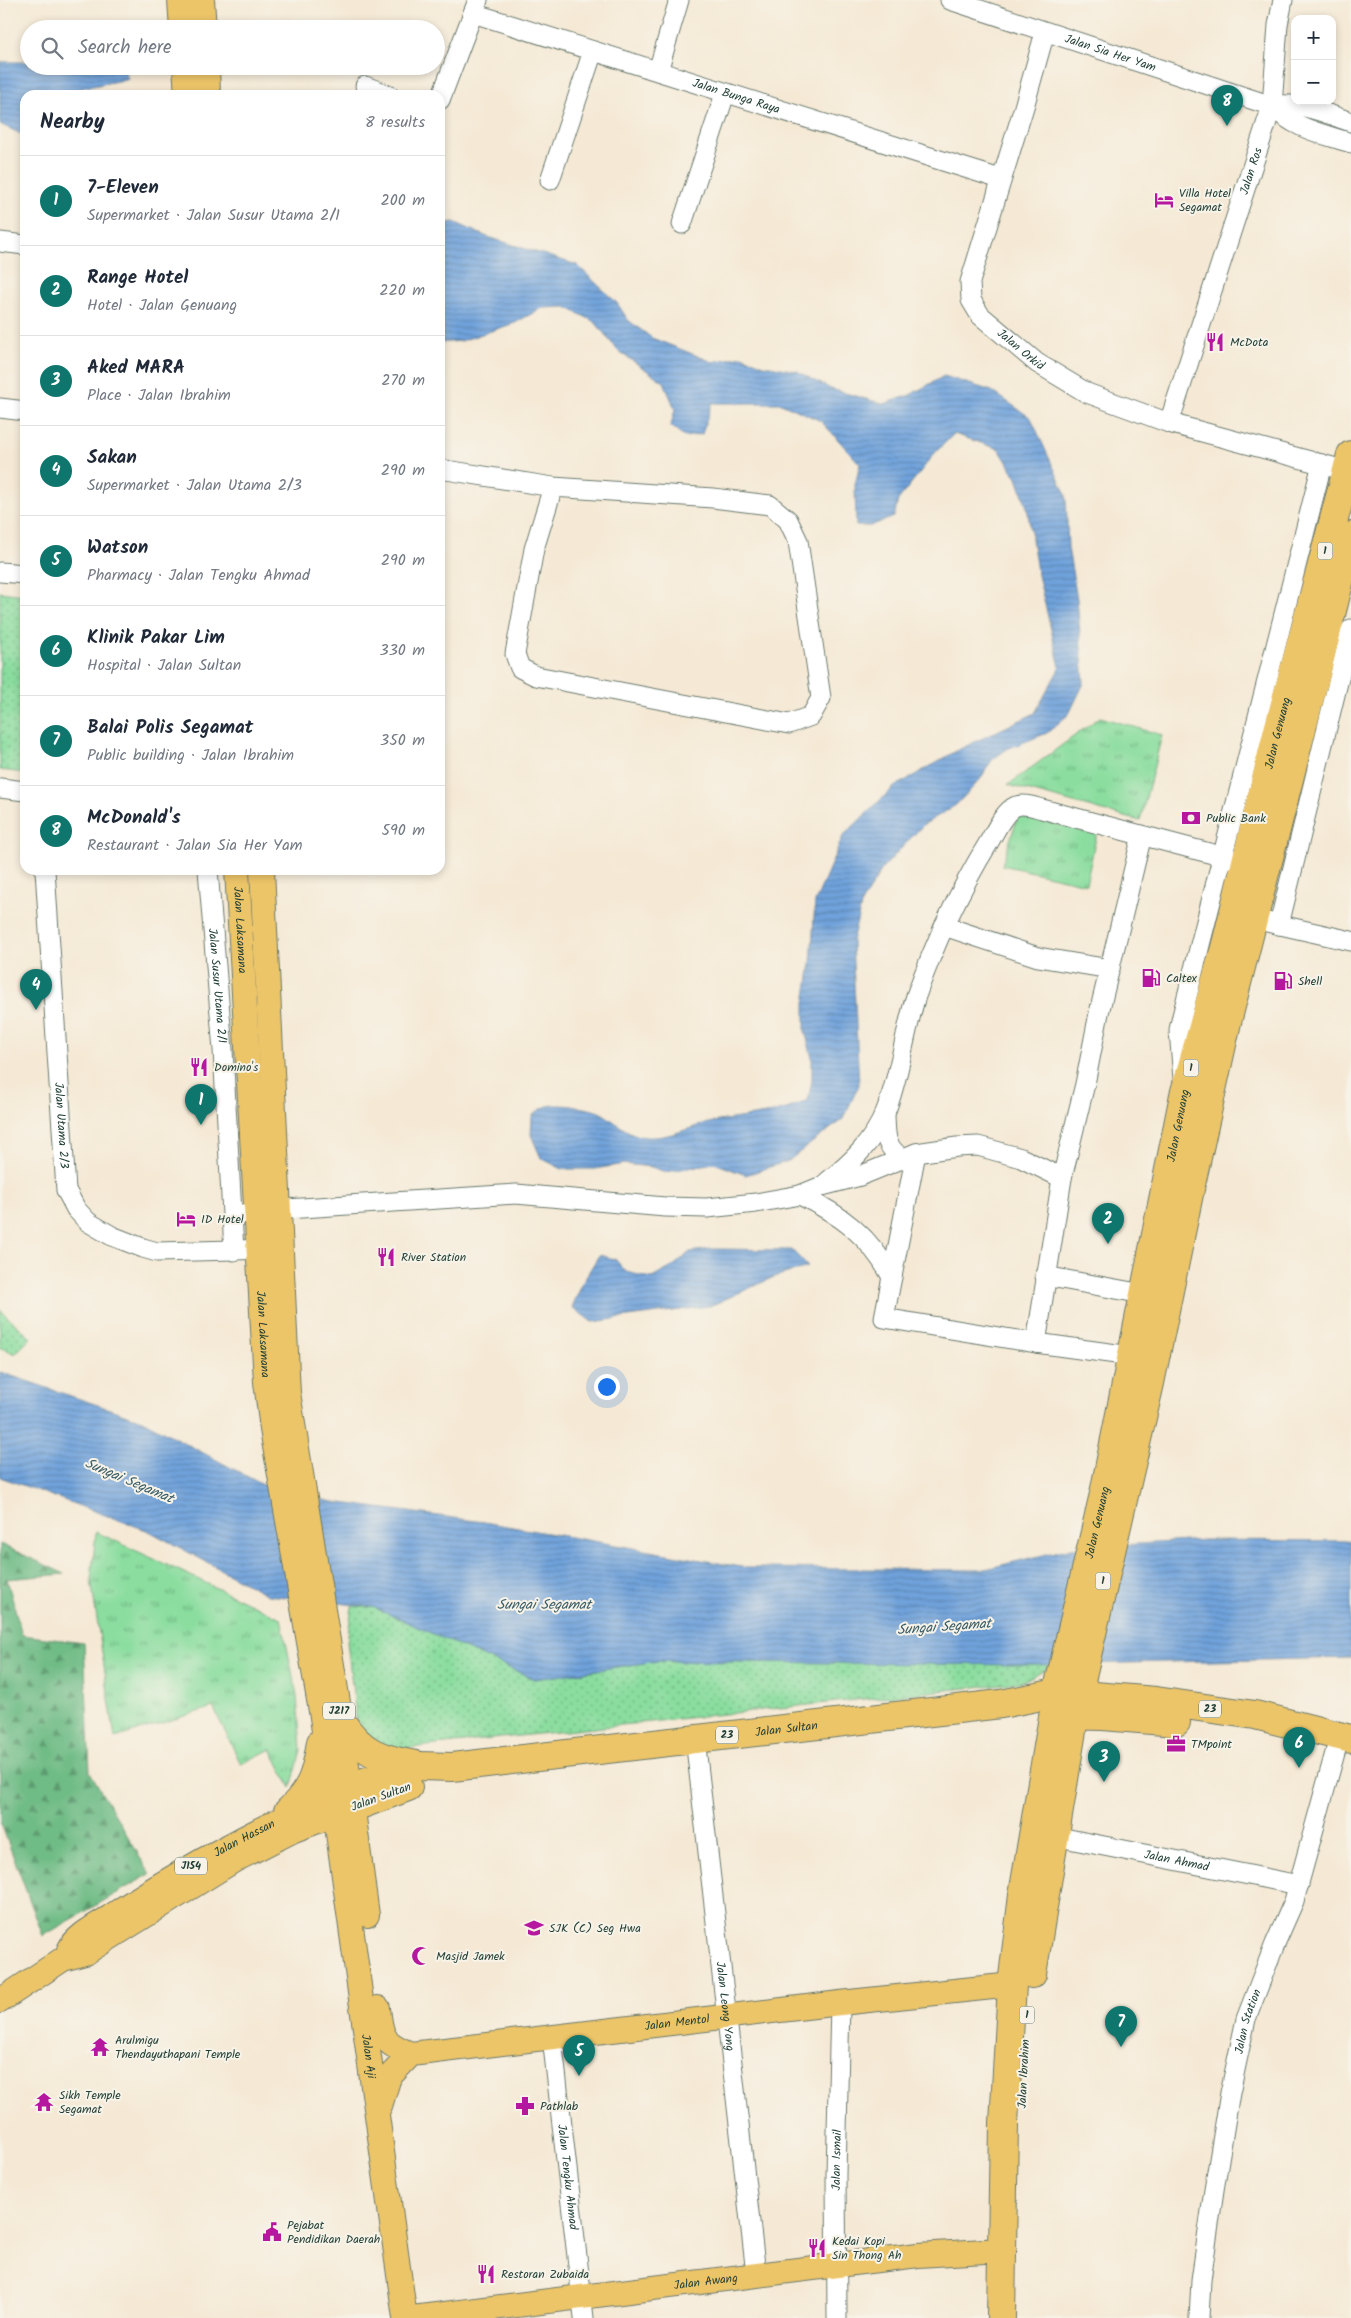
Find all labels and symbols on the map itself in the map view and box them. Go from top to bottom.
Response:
street label: Jalan Sia Her Yam [1062,29,1159,77]
street label: Jalan Bunga Raya [690,73,783,119]
pin: 8 [1211,85,1243,126]
street label: Jalan Ros [1234,145,1267,197]
place label: Villa Hotel Segamat [1179,184,1231,217]
hotel icon: Villa Hotel Segamat [1153,189,1175,211]
street label: Jalan Orkid [993,324,1049,375]
restaurant icon: McDota [1204,331,1226,353]
place label: McDota [1230,333,1269,352]
road number: 1 [1318,542,1332,560]
street label: Jalan Genuang [1259,695,1296,771]
bank icon: Public Bank [1180,807,1202,829]
place label: Public Bank [1206,809,1266,828]
street label: Jalan Laksamana [228,886,252,974]
street label: Jalan Susur Utama 2/1 [203,927,232,1044]
fuel station icon: Caltex [1140,967,1162,989]
pin: 4 [20,969,52,1010]
place label: Caltex [1166,969,1198,988]
fuel station icon: Shell [1272,970,1294,992]
place label: Shell [1298,972,1322,991]
restaurant icon: Domino's [188,1056,210,1078]
place label: Domino's [214,1058,258,1077]
road number: 1 [1184,1060,1198,1076]
street label: Jalan Utama 2/3 [49,1082,74,1169]
pin: 1 [185,1084,217,1125]
street label: Jalan Genuang [1161,1087,1195,1164]
pin: 2 [1092,1203,1124,1244]
hotel icon: ID Hotel [175,1208,197,1230]
place label: ID Hotel [201,1210,244,1229]
restaurant icon: River Station [375,1246,397,1268]
place label: River Station [401,1248,466,1267]
street label: Jalan Laksamana [251,1290,275,1379]
your location [594,1374,620,1400]
water label: Sungai Segamat [81,1453,179,1510]
street label: Jalan Genuang [1080,1484,1115,1561]
road number: 1 [1096,1572,1110,1590]
water label: Sungai Segamat [497,1594,594,1616]
water label: Sungai Segamat [896,1613,994,1641]
road number: 23 [1199,1700,1221,1718]
road number: J217 [323,1702,355,1720]
street label: Jalan Sultan [754,1716,819,1742]
road number: 23 [716,1726,738,1744]
pin: 6 [1283,1727,1315,1768]
office icon: TMpoint [1165,1733,1187,1755]
place label: TMpoint [1191,1735,1232,1754]
pin: 3 [1088,1741,1120,1782]
street label: Jalan Sultan [348,1777,414,1817]
street label: Jalan Hassan [210,1814,278,1862]
street label: Jalan Ahmad [1142,1845,1212,1876]
road number: J154 [175,1858,207,1874]
school or university icon: SJK (C) Seg Hwa [523,1917,545,1939]
place label: SJK (C) Seg Hwa [549,1919,641,1938]
mosque icon: Masjid Jamek [410,1945,432,1967]
place label: Masjid Jamek [436,1947,505,1966]
street label: Jalan Leong Yong [711,1961,740,2052]
street label: Jalan Station [1229,1986,1266,2056]
road number: 1 [1020,2006,1034,2024]
pin: 7 [1105,2006,1137,2047]
street label: Jalan Mentol [643,2009,711,2036]
place label: Arulmigu Thendayuthapani Temple [115,2031,241,2064]
street label: Jalan Aji [356,2033,381,2081]
pin: 5 [563,2035,595,2076]
temple icon: Arulmigu Thendayuthapani Temple [89,2036,111,2058]
street label: Jalan Ibrahim [1013,2038,1035,2109]
place label: Sikh Temple Segamat [59,2086,121,2119]
temple icon: Sikh Temple Segamat [33,2091,55,2113]
pharmacy icon: Pathlab [514,2095,536,2117]
place label: Pathlab [540,2097,579,2116]
street label: Jalan Tengku Ahmad [553,2123,584,2232]
street label: Jalan Ismail [826,2129,847,2191]
place label: Pejabat Pendidikan Daerah [287,2216,380,2249]
public building icon: Pejabat Pendidikan Daerah [261,2221,283,2243]
place label: Kedai Kopi Sin Thong Ah [832,2232,901,2265]
restaurant icon: Kedai Kopi Sin Thong Ah [806,2237,828,2259]
restaurant icon: Restoran Zubaida [475,2263,497,2285]
place label: Restoran Zubaida [501,2265,589,2284]
street label: Jalan Awang [673,2268,739,2295]

